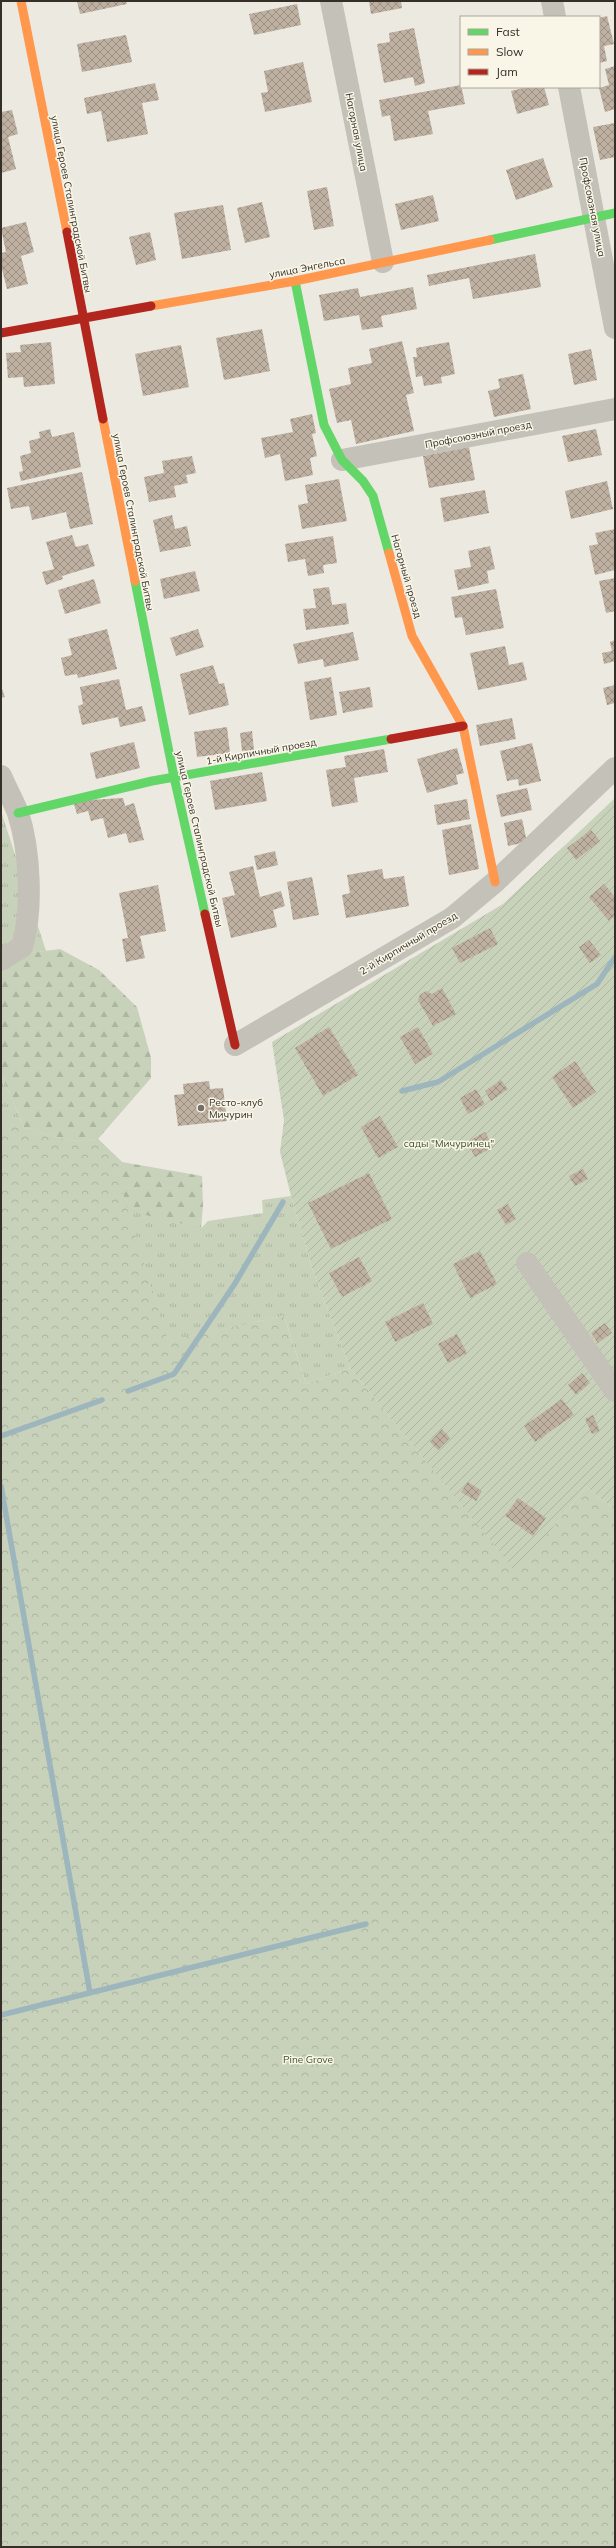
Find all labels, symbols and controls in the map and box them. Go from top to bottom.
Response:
legend [460,16,600,88]
text: Fast [496,24,520,39]
text: Slow [496,44,524,59]
text: Jam [496,64,518,79]
street label: Нагорная улица [343,92,370,172]
street label: улица Героев Сталинградской Битвы [48,114,95,294]
street label: Профсоюзная улица [577,156,609,258]
street label: улица Энгельса [268,254,346,281]
street label: Профсоюзный проезд [424,418,532,451]
street label: улица Героев Сталинградской Битвы [110,432,157,612]
street label: Нагорный проезд [388,533,425,620]
street label: 1-й Кирпичный проезд [205,735,317,768]
street label: улица Героев Сталинградской Битвы [173,750,226,928]
street label: 2-й Кирпичный проезд [357,909,459,978]
place label: Ресто-клуб Мичурин [209,1096,263,1121]
marker: Ресто-клуб Мичурин [196,1103,206,1113]
park label: сады "Мичуринец" [404,1137,494,1150]
park label: Pine Grove [283,2053,333,2066]

